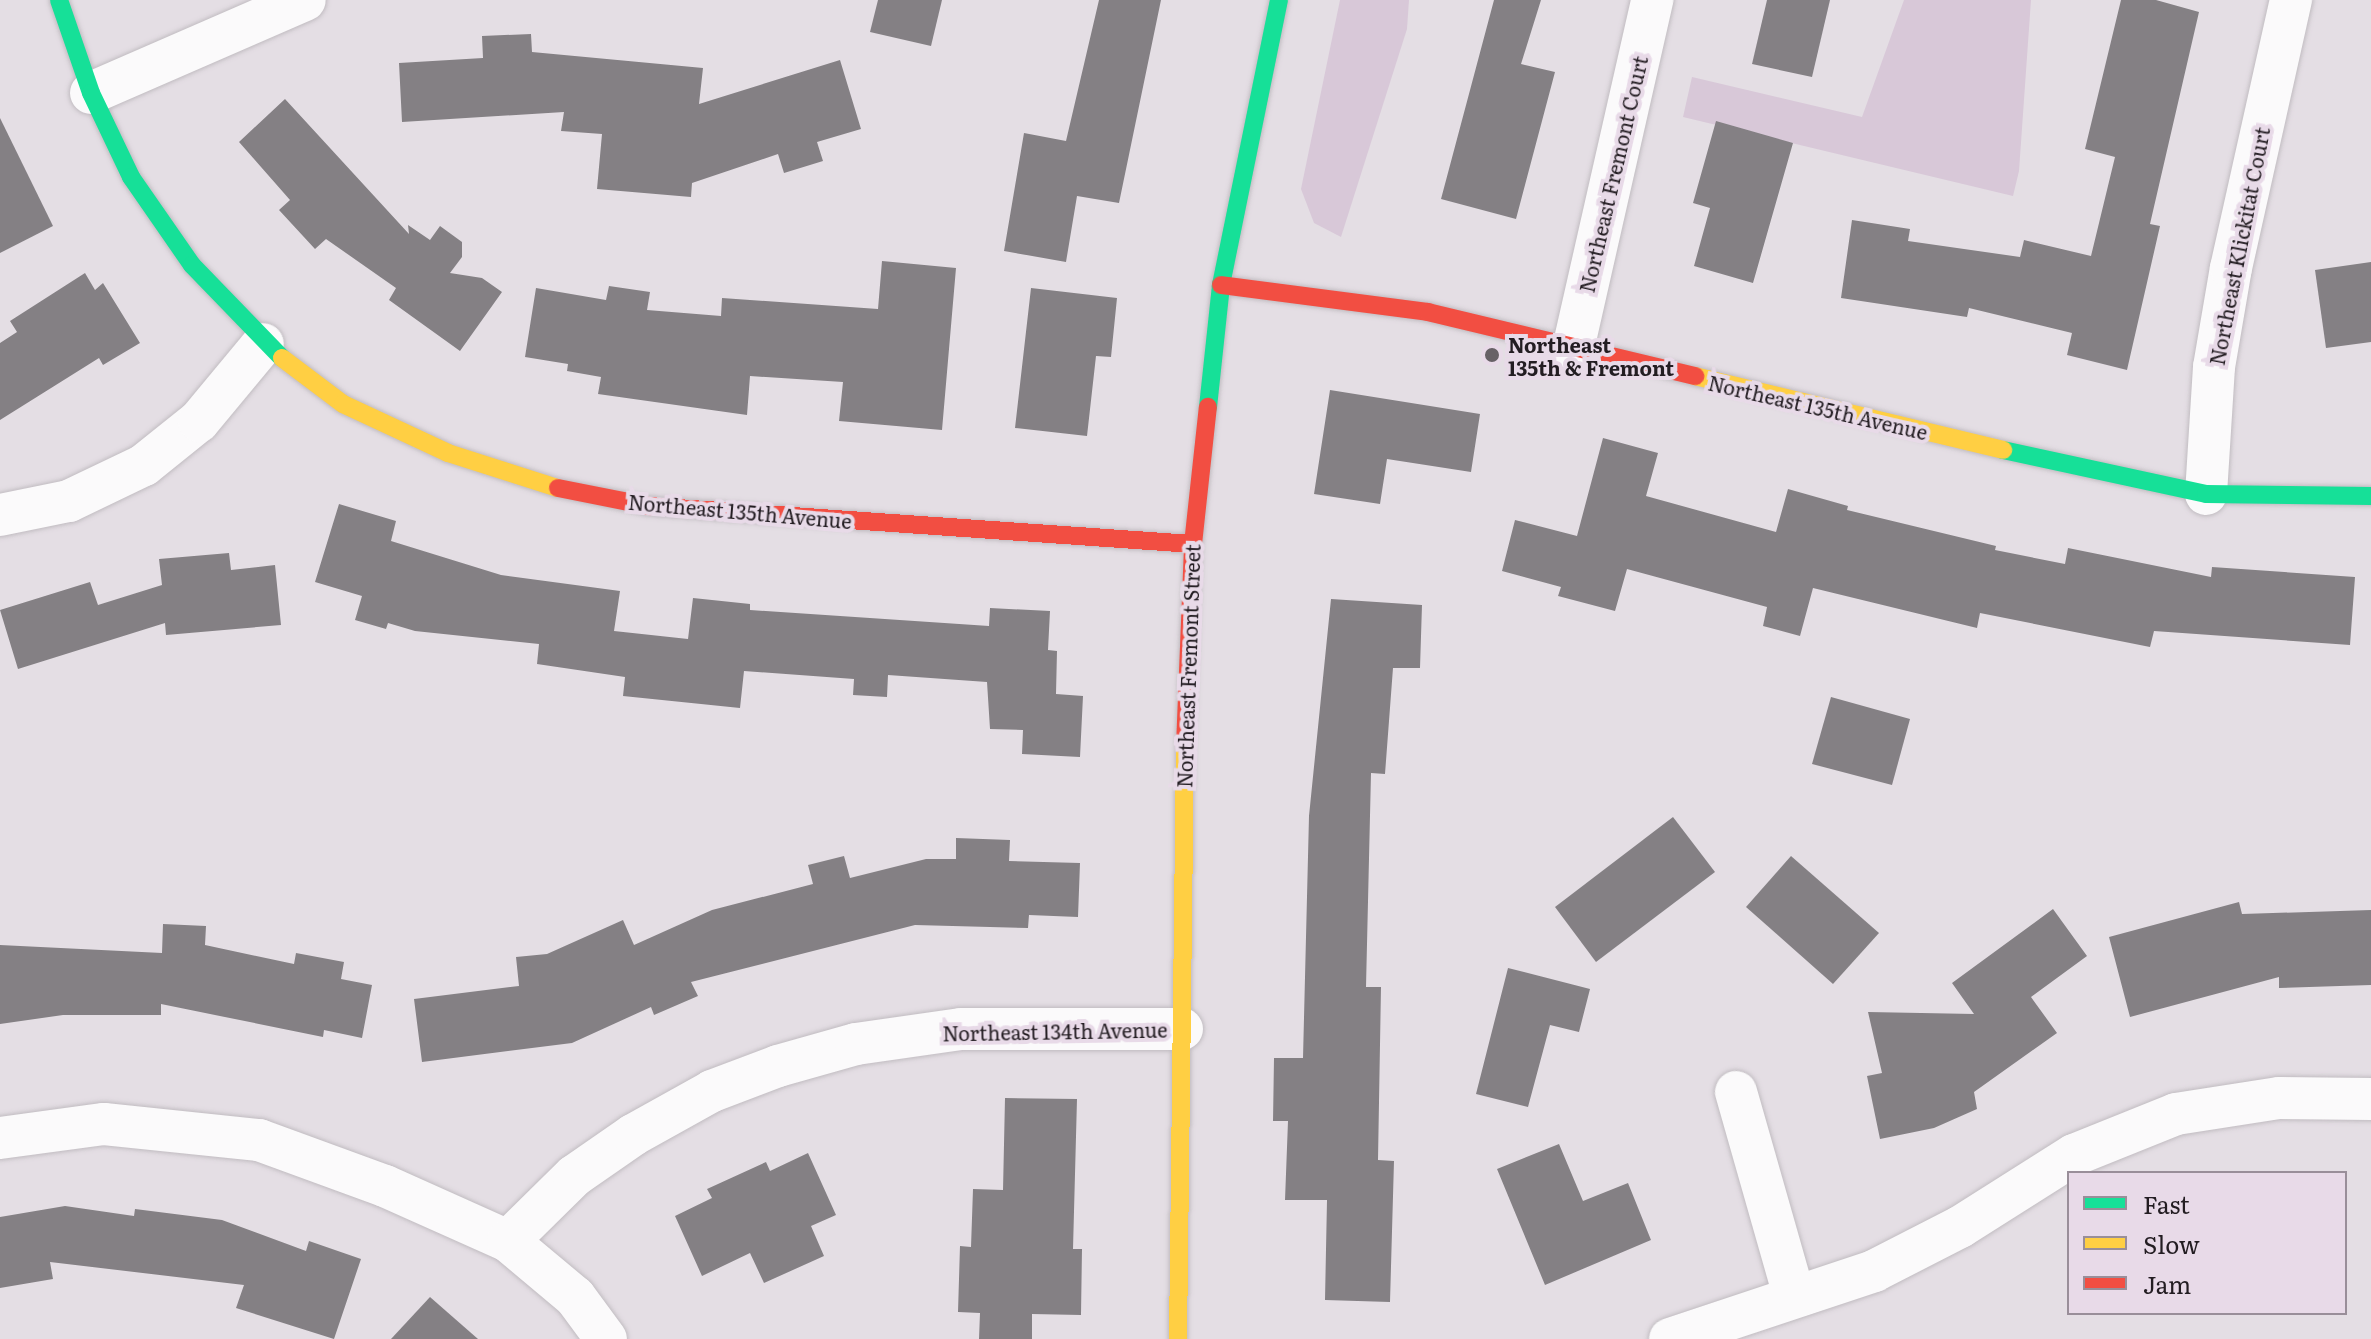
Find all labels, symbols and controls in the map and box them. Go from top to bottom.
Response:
street label: Northeast Fremont Court [1574,53,1652,295]
street label: Northeast Klickitat Court [2204,125,2274,367]
place label: Northeast 135th & Fremont [1508,332,1674,379]
marker: Northeast 135th & Fremont [1483,346,1501,364]
street label: Northeast 135th Avenue [1706,370,1930,444]
street label: Northeast 135th Avenue [627,489,853,533]
street label: Northeast Fremont Street [1172,544,1204,788]
street label: Northeast 134th Avenue [942,1017,1168,1045]
legend [2067,1171,2347,1315]
text: Fast [2143,1186,2190,1221]
text: Slow [2143,1226,2200,1261]
text: Jam [2143,1266,2191,1301]

